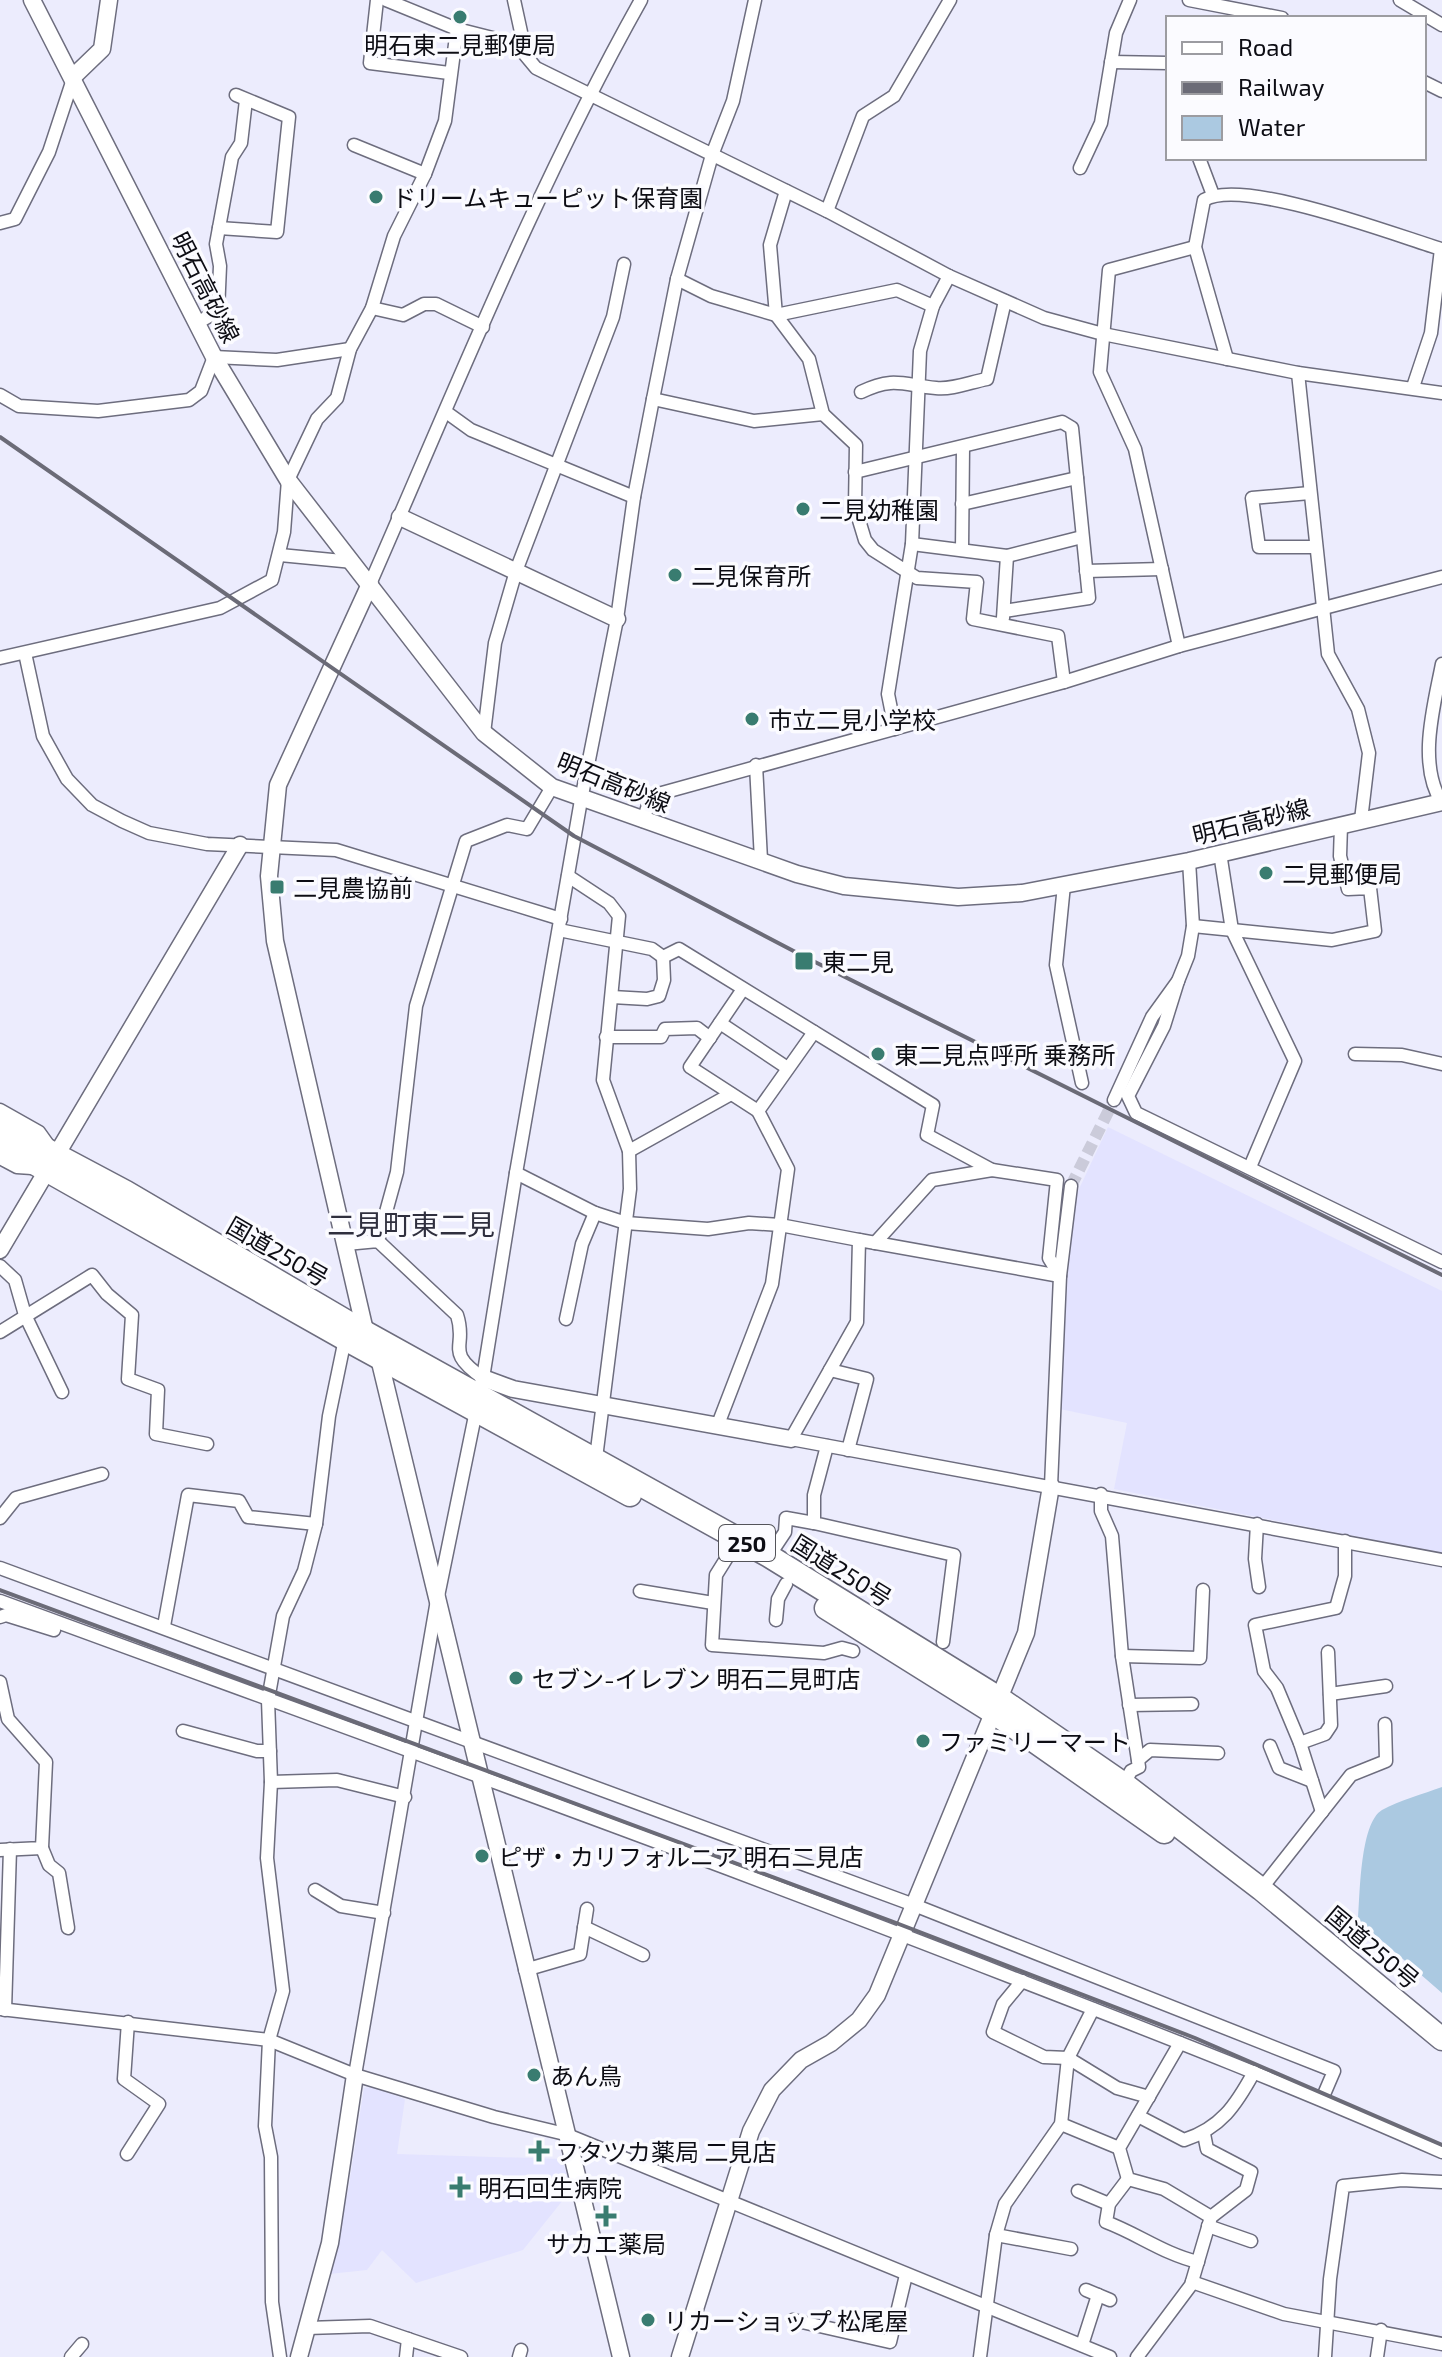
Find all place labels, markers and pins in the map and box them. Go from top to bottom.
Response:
marker: 明石東二見郵便局 [451,8,469,26]
place label: 明石東二見郵便局 [364,30,556,59]
place label: ドリームキューピット保育園 [392,183,703,212]
marker: ドリームキューピット保育園 [367,188,385,206]
place label: 二見幼稚園 [819,495,939,524]
marker: 二見幼稚園 [794,500,812,518]
place label: 二見保育所 [691,561,811,590]
marker: 二見保育所 [666,566,684,584]
place label: 市立二見小学校 [768,705,936,734]
marker: 市立二見小学校 [743,710,761,728]
place label: 二見郵便局 [1282,859,1402,888]
marker: 二見郵便局 [1257,864,1275,882]
place label: 二見農協前 [293,873,413,902]
marker: 二見農協前 [268,878,286,896]
place label: 東二見 [822,947,894,976]
marker: 東二見 [793,950,815,972]
place label: 東二見点呼所 乗務所 [894,1040,1115,1069]
marker: 東二見点呼所 乗務所 [869,1045,887,1063]
place label: セブン-イレブン 明石二見町店 [532,1664,860,1693]
marker: セブン-イレブン 明石二見町店 [507,1669,525,1687]
place label: ファミリーマート [939,1727,1131,1756]
marker: ファミリーマート [914,1732,932,1750]
place label: ピザ・カリフォルニア 明石二見店 [498,1842,863,1871]
marker: ピザ・カリフォルニア 明石二見店 [473,1847,491,1865]
place label: あん鳥 [550,2061,622,2090]
marker: あん鳥 [525,2066,543,2084]
place label: フタツカ薬局 二見店 [555,2137,776,2166]
marker: フタツカ薬局 二見店 [530,2142,548,2160]
place label: 明石回生病院 [478,2173,622,2202]
marker: 明石回生病院 [449,2176,471,2198]
marker: サカエ薬局 [597,2207,615,2225]
place label: サカエ薬局 [546,2229,666,2258]
place label: リカーショップ 松尾屋 [664,2306,909,2335]
marker: リカーショップ 松尾屋 [639,2311,657,2329]

